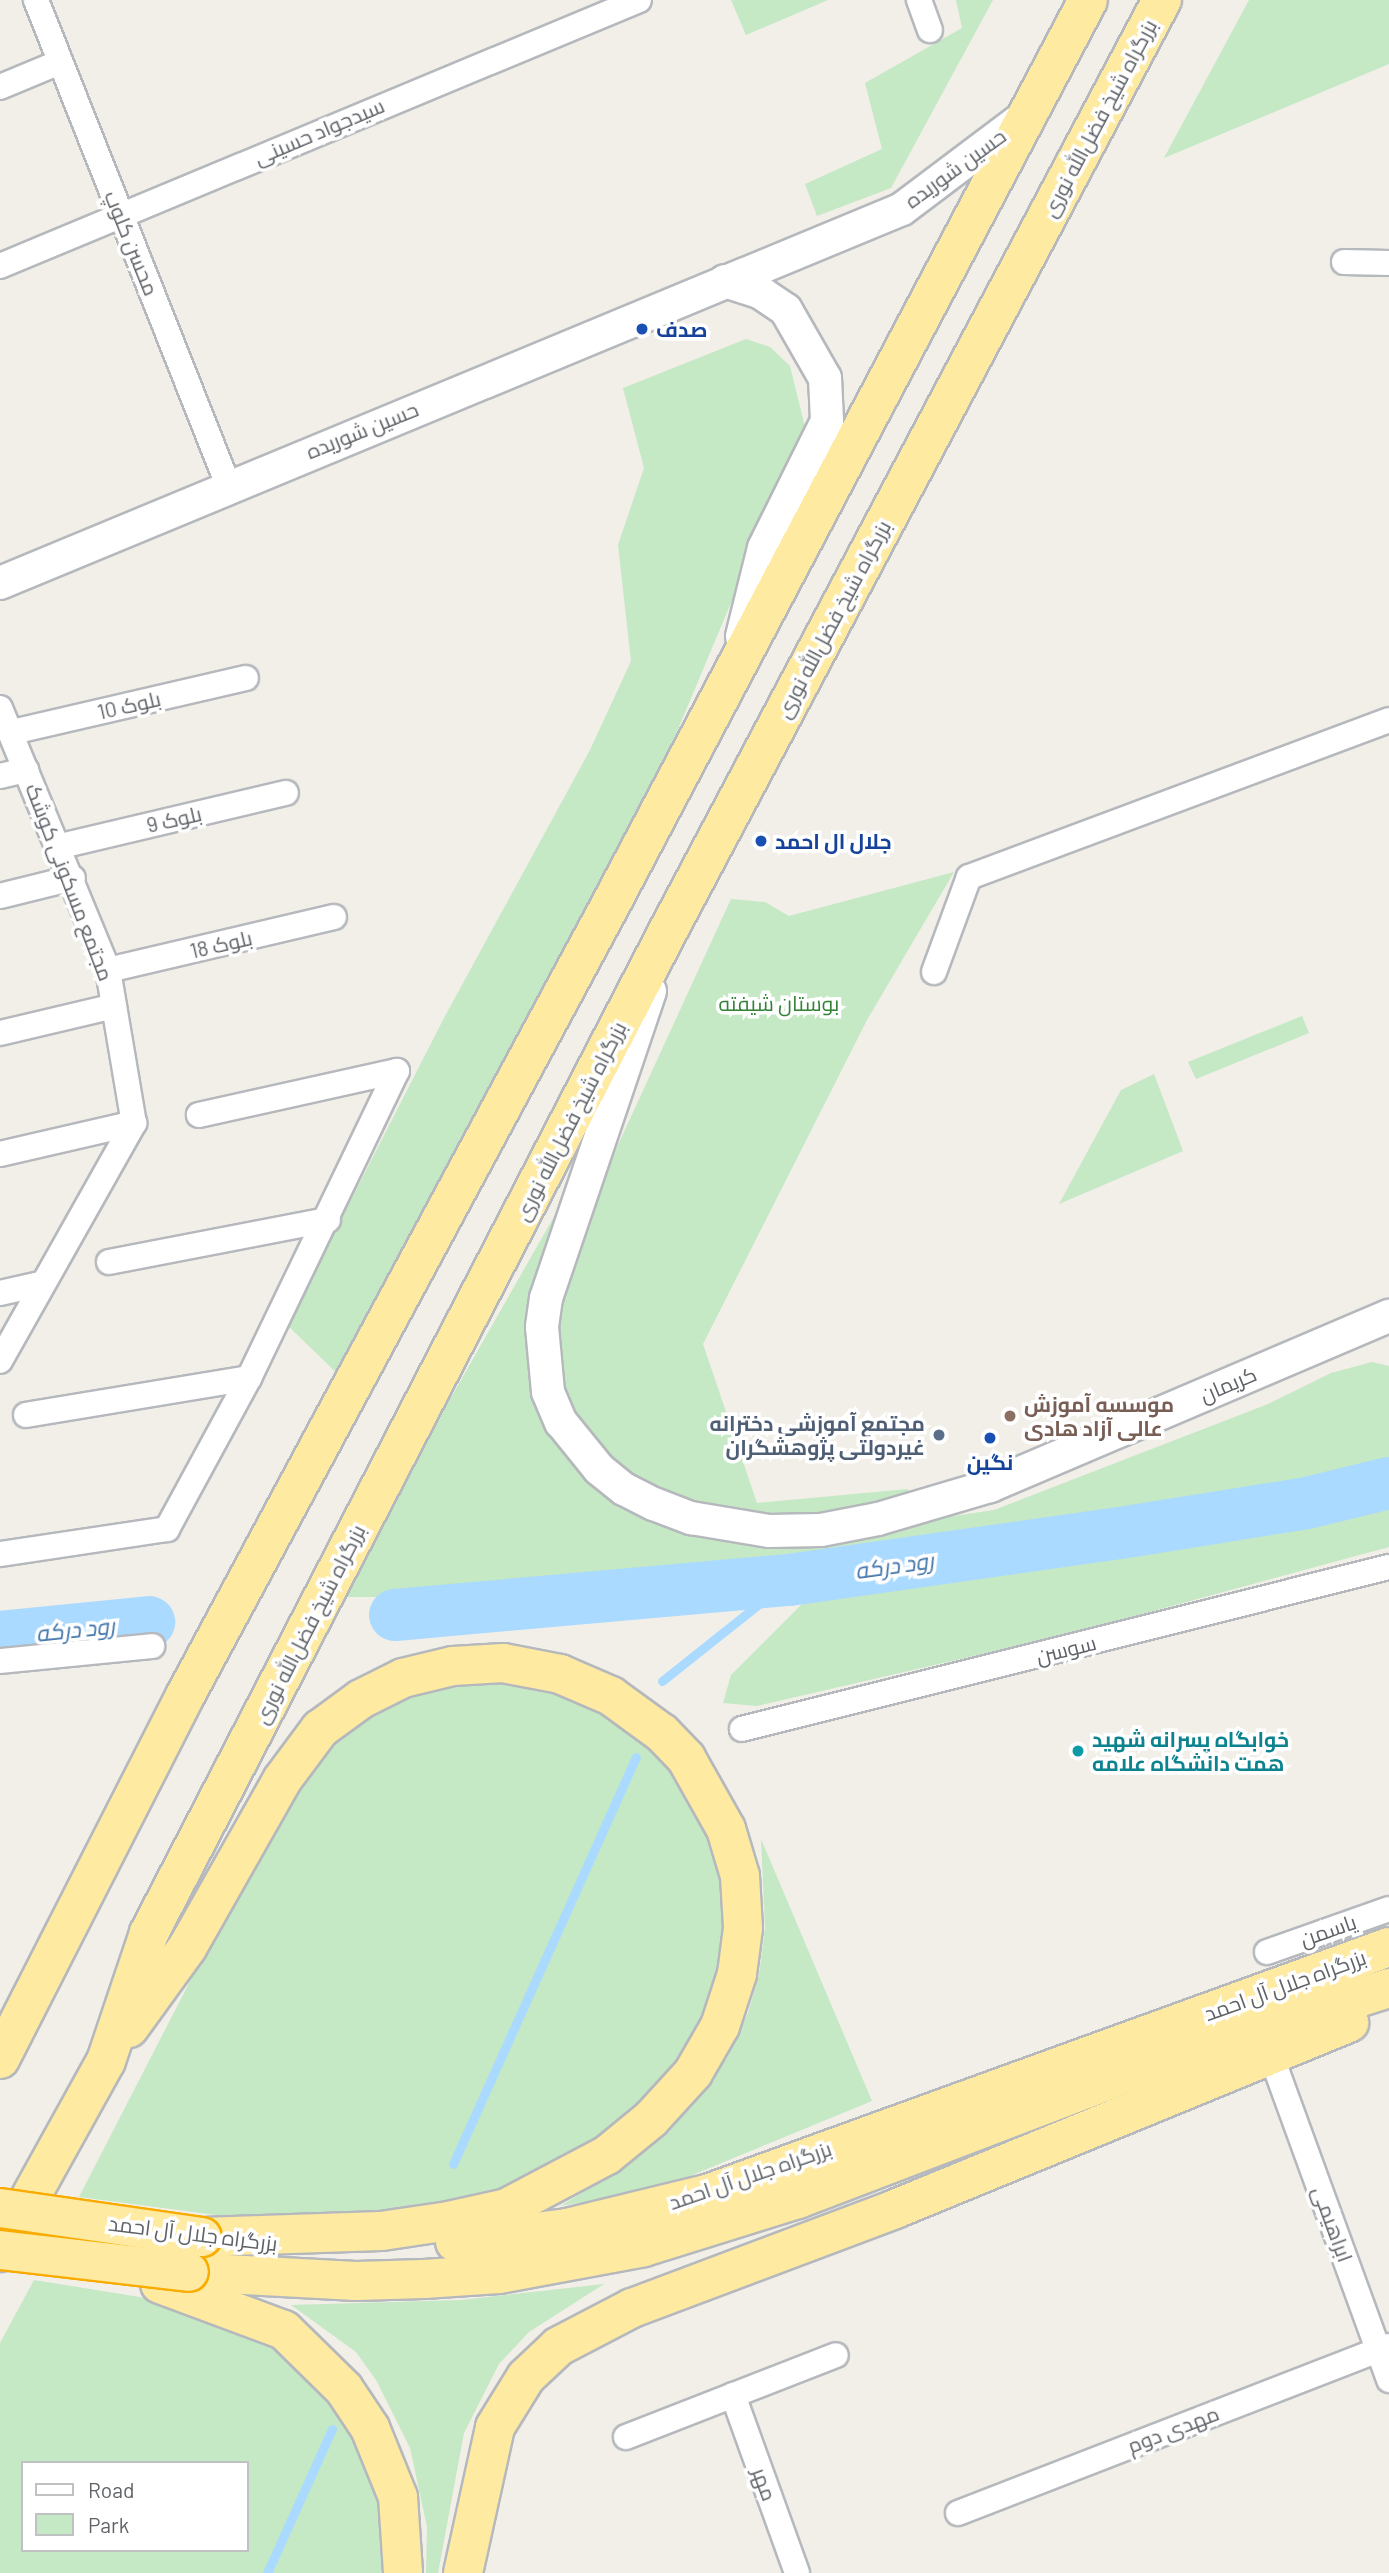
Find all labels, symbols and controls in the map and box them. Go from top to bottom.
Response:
street label: بزرگراه شیخ فضل‌الله نوری [1036,15,1162,221]
street label: سیدجواد حسینی [250,92,388,170]
street label: حسین شوریده [899,123,1011,213]
street label: محسن کلوپ [100,187,164,299]
place label: صدف [656,316,707,342]
marker: صدف [634,321,650,337]
street label: حسین شوریده [302,396,422,464]
street label: بزرگراه شیخ فضل‌الله نوری [770,516,896,722]
street label: بلوک 10 [95,686,163,724]
street label: مجتمع مسکونی کوشک [21,780,119,984]
street label: بلوک 9 [144,800,204,838]
place label: جلال ال احمد [775,828,892,854]
marker: جلال ال احمد [753,833,769,849]
street label: بلوک 18 [187,925,255,963]
park label: بوستان شیفته [719,990,839,1016]
street label: بزرگراه شیخ فضل‌الله نوری [509,1017,631,1225]
street label: کریمان [1196,1361,1260,1407]
place label: موسسه آموزش عالی آزاد هادی [1024,1391,1174,1441]
marker: موسسه آموزش عالی آزاد هادی [1002,1408,1018,1424]
place label: مجتمع آموزشی دخترانه غیردولتی پژوهشگران [709,1410,925,1460]
marker: مجتمع آموزشی دخترانه غیردولتی پژوهشگران [931,1427,947,1443]
marker: نگین [982,1430,998,1446]
place label: نگین [967,1449,1013,1475]
street label: بزرگراه شیخ فضل‌الله نوری [248,1520,370,1728]
water label: رود درکه [853,1546,935,1584]
water label: رود درکه [34,1611,116,1647]
street label: سوسن [1033,1629,1099,1669]
place label: خوابگاه پسرانه شهید همت دانشگاه علامه [1092,1726,1289,1776]
marker: خوابگاه پسرانه شهید همت دانشگاه علامه [1070,1743,1086,1759]
street label: یاسمن [1296,1909,1360,1951]
street label: بزرگراه جلال آل احمد [1201,1944,1369,2026]
street label: بزرگراه جلال آل احمد [665,2135,835,2215]
street label: ابراهیمی [1308,2183,1358,2265]
street label: بزرگراه جلال آل احمد [107,2210,279,2256]
street label: مهدی دوم [1124,2400,1222,2458]
legend [21,2461,248,2552]
street label: مهر [747,2464,783,2504]
text: Road [88,2477,134,2502]
text: Park [88,2512,129,2537]

